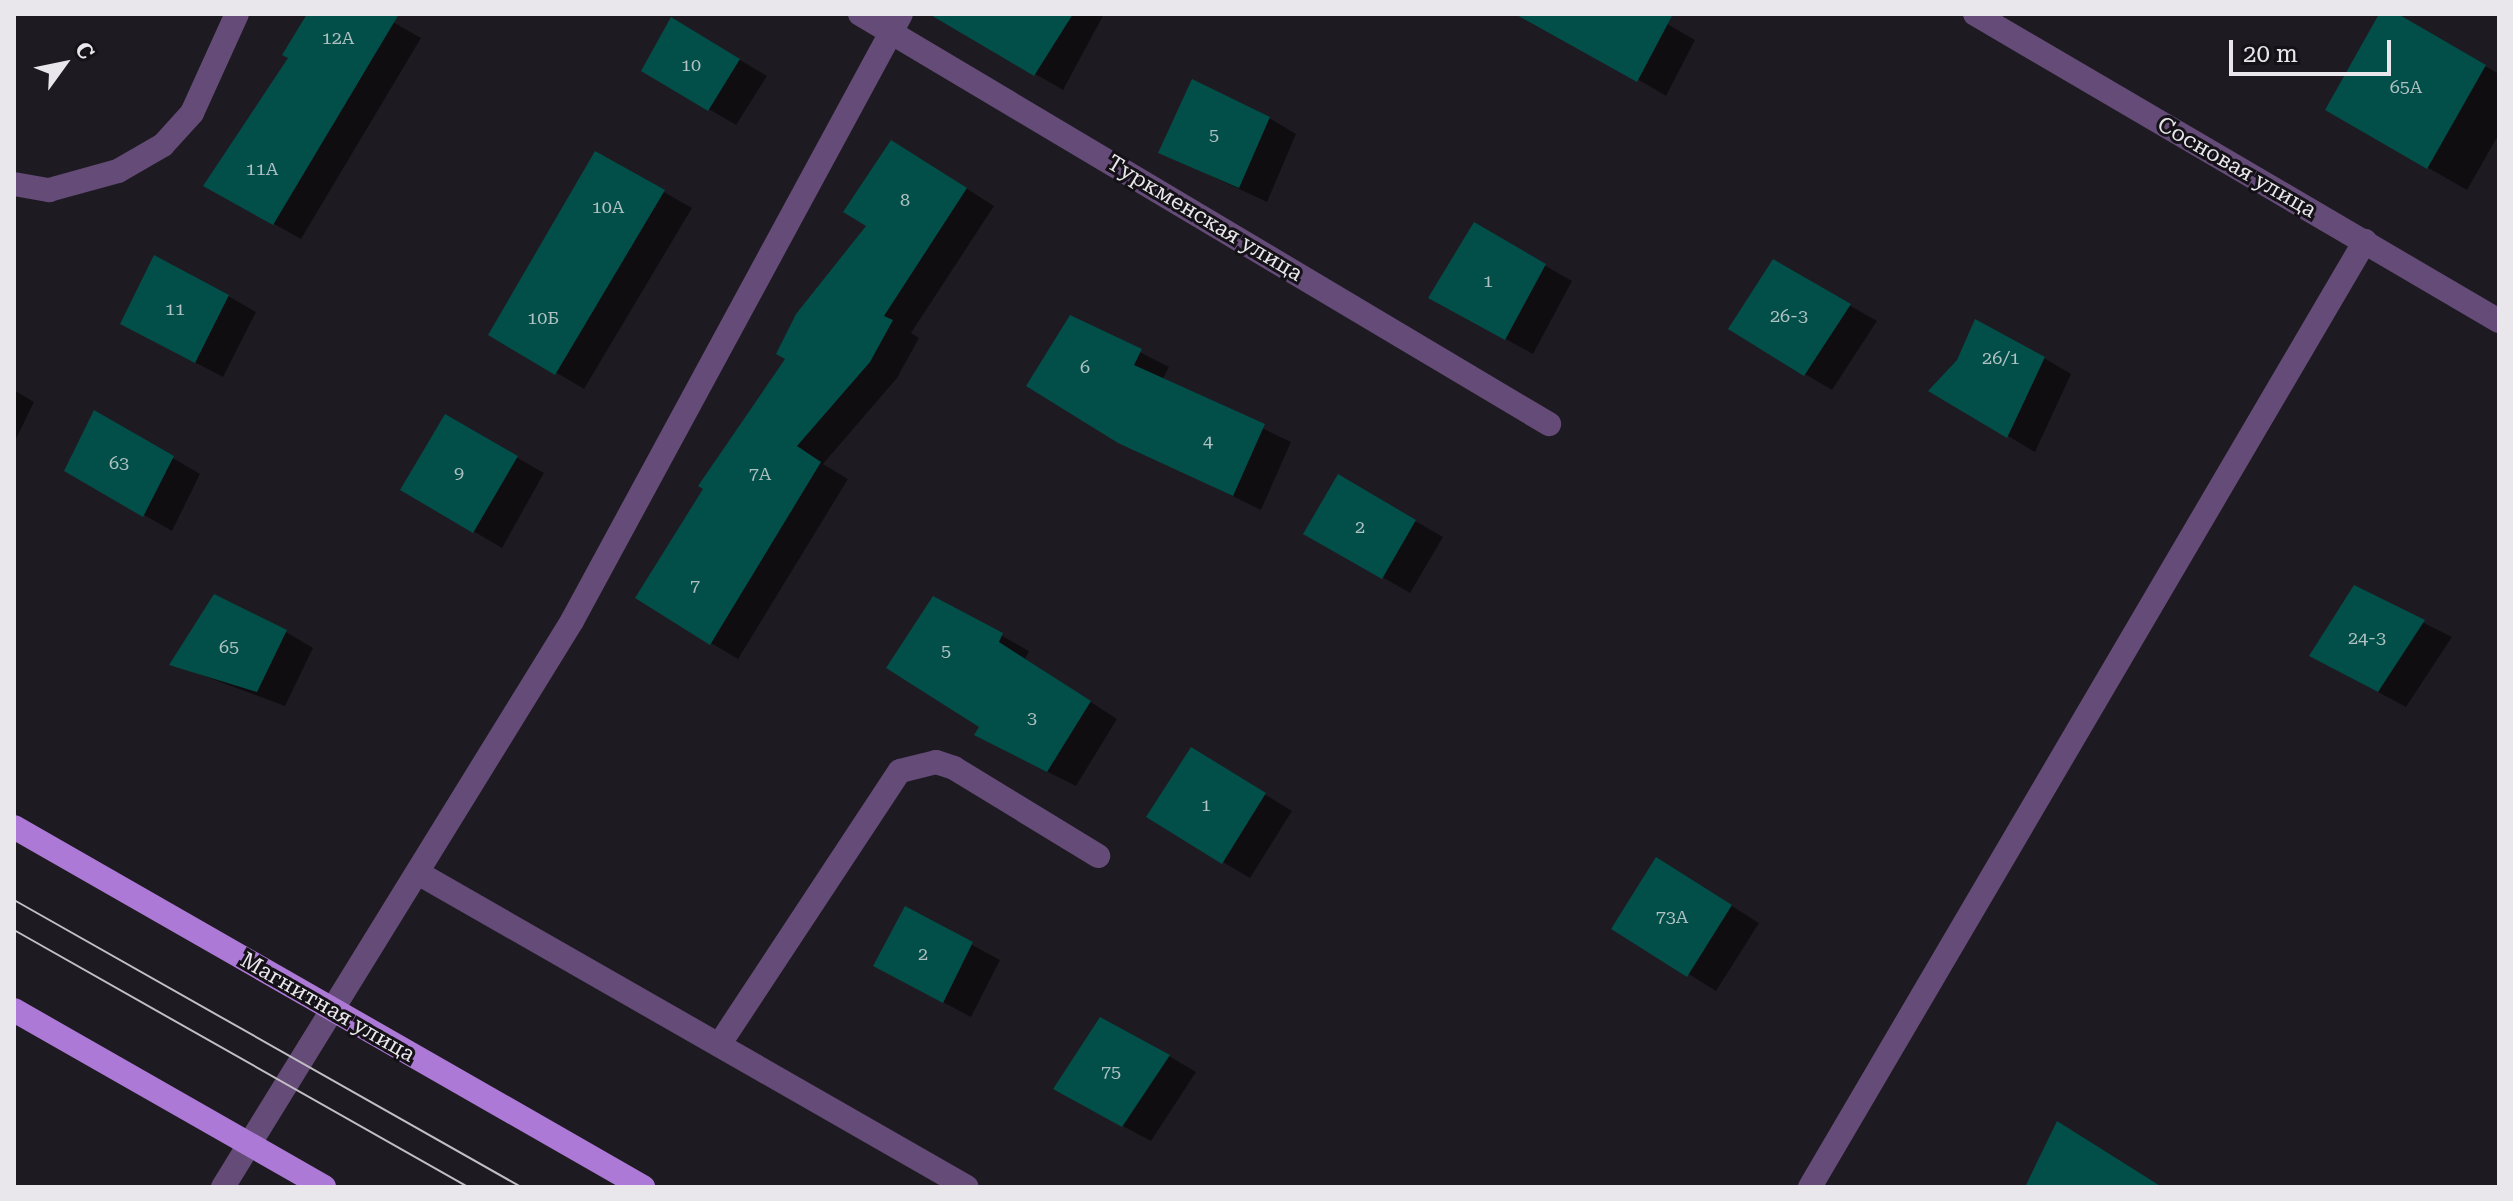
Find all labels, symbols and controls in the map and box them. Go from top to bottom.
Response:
north arrow [24,24,104,104]
scale bar [2233,24,2395,74]
house number: 12А [322,27,354,49]
text: С [70,37,99,64]
text: 20 m [2243,40,2298,68]
house number: 10 [681,54,701,76]
house number: 65А [2390,76,2422,98]
street label: Сосновая улица [2153,111,2321,223]
house number: 5 [1209,124,1219,146]
street label: Туркменская улица [1103,149,1307,287]
house number: 11А [246,158,278,180]
house number: 8 [900,189,910,211]
house number: 10А [592,196,624,218]
house number: 1 [1483,270,1493,292]
house number: 11 [165,298,185,320]
house number: 26-3 [1770,305,1808,327]
house number: 10Б [527,307,559,329]
house number: 26/1 [1982,347,2020,369]
house number: 6 [1080,356,1090,378]
house number: 4 [1203,430,1213,452]
house number: 63 [109,452,129,474]
house number: 9 [454,462,464,484]
house number: 7А [749,463,771,485]
house number: 2 [1355,516,1365,538]
house number: 7 [690,575,700,597]
house number: 24-3 [2348,627,2386,649]
house number: 65 [219,636,239,658]
house number: 5 [941,640,951,662]
house number: 3 [1027,707,1037,729]
house number: 1 [1201,794,1211,816]
house number: 73А [1656,906,1688,928]
house number: 2 [918,943,928,965]
street label: Магнитная улица [236,946,420,1068]
house number: 75 [1101,1061,1121,1083]

